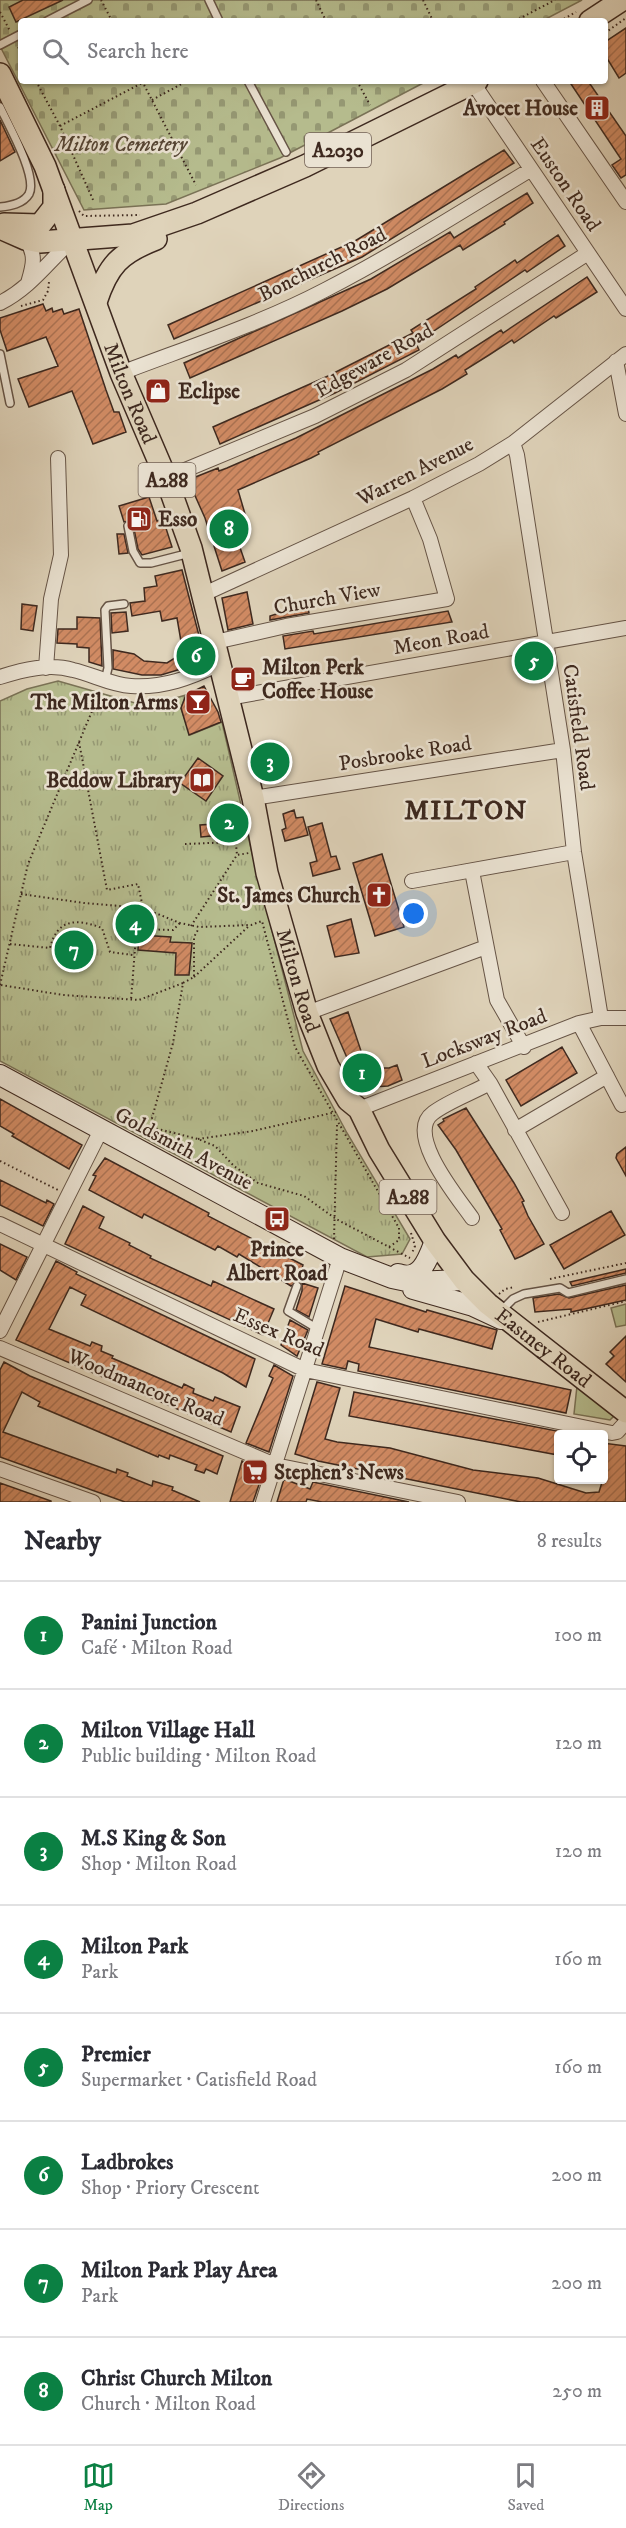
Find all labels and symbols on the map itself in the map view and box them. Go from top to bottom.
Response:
building icon: Avocet House [582,93,612,123]
place label: Avocet House [462,96,578,122]
park label: Milton Cemetery [53,132,189,158]
road number: A2030 [305,133,371,167]
street label: Euston Road [524,133,606,237]
street label: Bonchurch Road [254,221,391,308]
street label: Edgeware Road [311,317,439,404]
street label: Milton Road [97,339,162,448]
shop icon: Eclipse [143,376,173,406]
place label: Eclipse [178,379,240,405]
street label: Warren Avenue [352,431,478,513]
road number: A288 [138,463,195,497]
fuel station icon: Esso [124,504,154,534]
pin: 8 [210,506,248,552]
place label: Esso [158,507,197,533]
street label: Church View [272,577,383,621]
street label: Meon Road [391,619,492,661]
pin: 6 [176,634,216,678]
pin: 5 [514,638,554,684]
place label: Milton Perk Coffee House [262,655,373,705]
street label: Catisfield Road [556,662,600,793]
cafe icon: Milton Perk Coffee House [228,664,258,694]
bar icon: The Milton Arms [183,687,213,717]
place label: The Milton Arms [30,690,178,716]
street label: Posbrooke Road [337,731,474,777]
pin: 3 [250,740,290,784]
library icon: Beddow Library [187,765,217,795]
place label: Beddow Library [46,768,183,794]
district label: MILTON [404,794,528,828]
pin: 2 [210,800,248,846]
church icon: St. James Church [364,880,394,910]
place label: St. James Church [217,883,361,909]
your location [399,899,428,928]
pin: 4 [116,902,154,946]
street label: Milton Road [270,926,326,1037]
pin: 7 [54,928,94,972]
street label: Locksway Road [418,1003,551,1075]
pin: 1 [342,1050,382,1096]
street label: Goldsmith Avenue [110,1102,257,1196]
road number: A288 [380,1180,436,1214]
bus stop icon: Prince Albert Road [262,1204,292,1234]
place label: Prince Albert Road [226,1237,328,1287]
street label: Essex Road [229,1302,328,1364]
street label: Eastney Road [489,1302,597,1394]
street label: Woodmancote Road [63,1343,228,1433]
supermarket icon: Stephen's News [240,1457,270,1487]
place label: Stephen's News [274,1460,404,1486]

